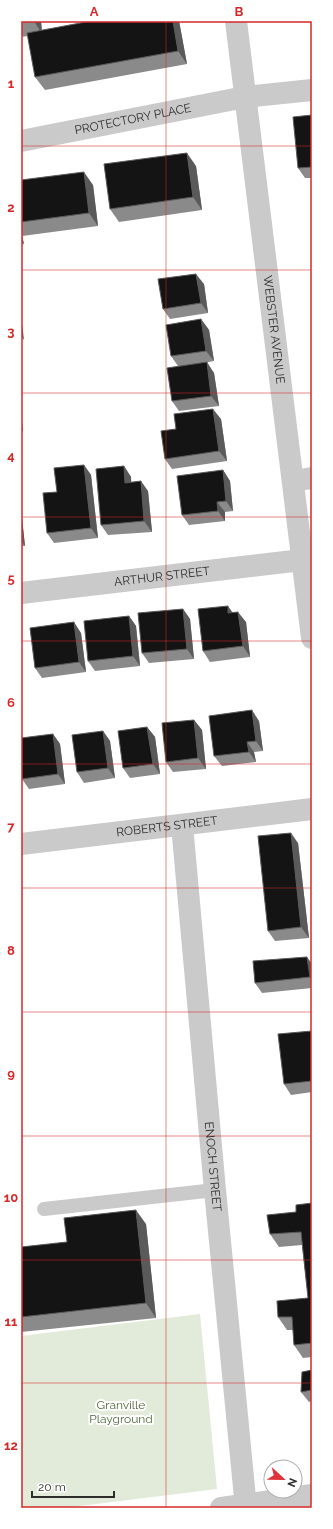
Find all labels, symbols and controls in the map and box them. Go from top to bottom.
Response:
text: A [90,4,99,19]
text: B [235,4,244,19]
text: 1 [8,76,15,91]
street label: PROTECTORY PLACE [73,101,192,137]
text: 2 [7,200,15,215]
street label: WEBSTER AVENUE [260,275,288,385]
text: 3 [7,324,15,339]
text: 4 [7,448,15,463]
street label: ARTHUR STREET [113,564,211,589]
text: 5 [7,571,15,586]
text: 6 [7,695,15,710]
street label: ROBERTS STREET [115,813,219,839]
text: 7 [7,819,15,834]
text: 8 [7,943,15,958]
text: 9 [7,1066,15,1081]
street label: ENOCH STREET [202,1121,224,1213]
text: 10 [4,1190,18,1205]
text: 11 [5,1314,18,1329]
park label: Granville Playground [89,1398,153,1426]
text: 12 [4,1438,18,1453]
north arrow [263,1459,303,1499]
scale bar [32,1473,114,1499]
text: N [284,1476,299,1489]
text: 20 m [38,1480,66,1494]

